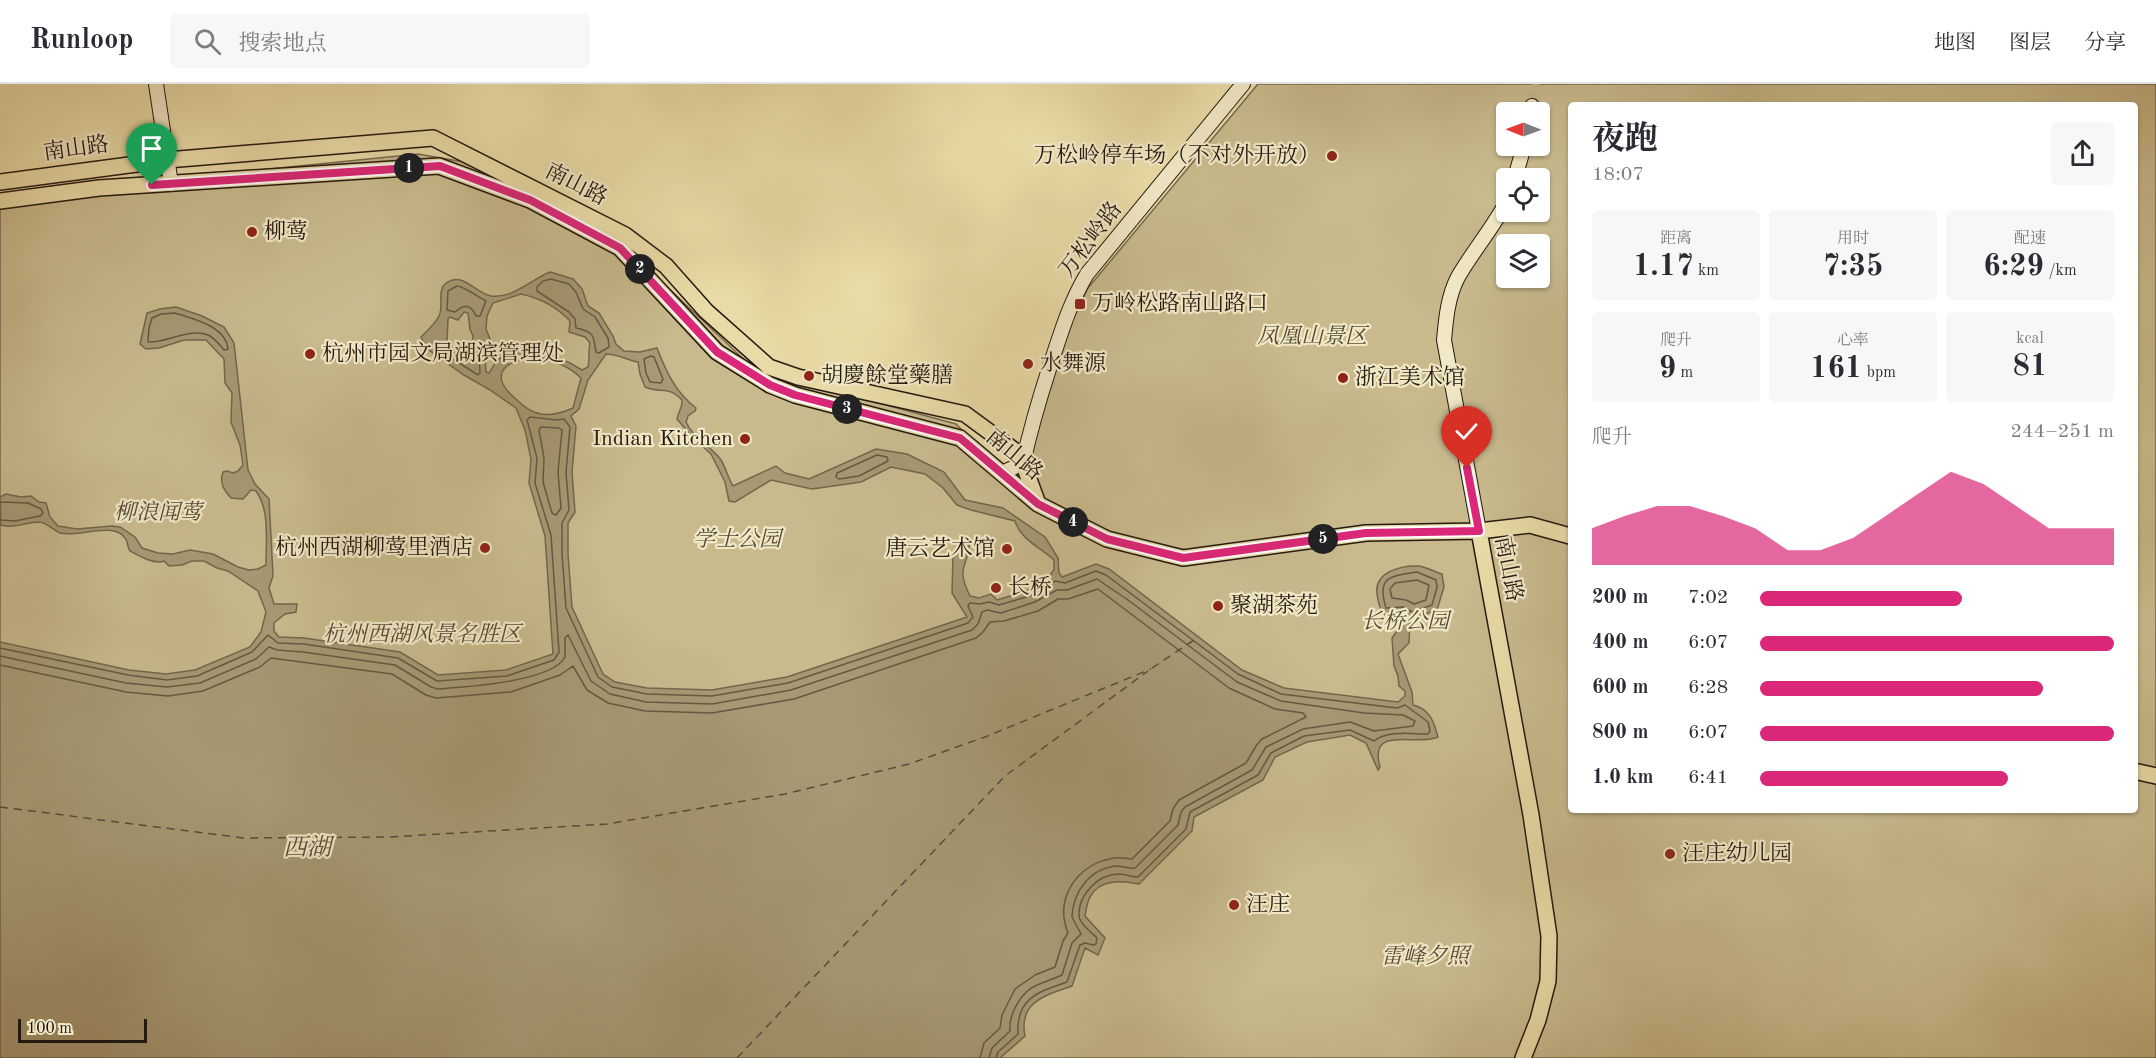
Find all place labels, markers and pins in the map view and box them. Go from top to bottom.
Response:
pin [126,123,177,185]
place label: 万松岭停车场（不对外开放） [1034,143,1320,167]
marker: 万松岭停车场（不对外开放） [1325,149,1339,163]
pin: 1 [394,153,424,183]
place label: 柳莺 [264,219,308,243]
marker: 柳莺 [245,225,259,239]
pin: 2 [625,254,655,284]
place label: 万岭松路南山路口 [1092,291,1268,315]
marker: 万岭松路南山路口 [1073,297,1087,311]
place label: 杭州市园文局湖滨管理处 [322,341,564,365]
marker: 杭州市园文局湖滨管理处 [303,347,317,361]
place label: 水舞源 [1040,351,1106,375]
marker: 水舞源 [1021,357,1035,371]
place label: 胡慶餘堂藥膳 [821,363,953,387]
place label: 浙江美术馆 [1355,365,1465,389]
marker: 胡慶餘堂藥膳 [802,369,816,383]
marker: 浙江美术馆 [1336,371,1350,385]
pin: 3 [832,394,862,424]
pin [1441,406,1492,468]
place label: Indian Kitchen [592,428,733,450]
marker: Indian Kitchen [738,432,752,446]
pin: 4 [1058,507,1088,537]
pin: 5 [1308,524,1338,554]
place label: 杭州西湖柳莺里酒店 [275,535,473,559]
place label: 唐云艺术馆 [885,536,995,560]
marker: 杭州西湖柳莺里酒店 [478,541,492,555]
marker: 唐云艺术馆 [1000,542,1014,556]
place label: 长桥 [1008,575,1052,599]
marker: 长桥 [989,581,1003,595]
place label: 聚湖茶苑 [1230,593,1318,617]
marker: 聚湖茶苑 [1211,599,1225,613]
place label: 汪庄幼儿园 [1682,841,1792,865]
marker: 汪庄幼儿园 [1663,847,1677,861]
place label: 汪庄 [1246,892,1290,916]
marker: 汪庄 [1227,898,1241,912]

